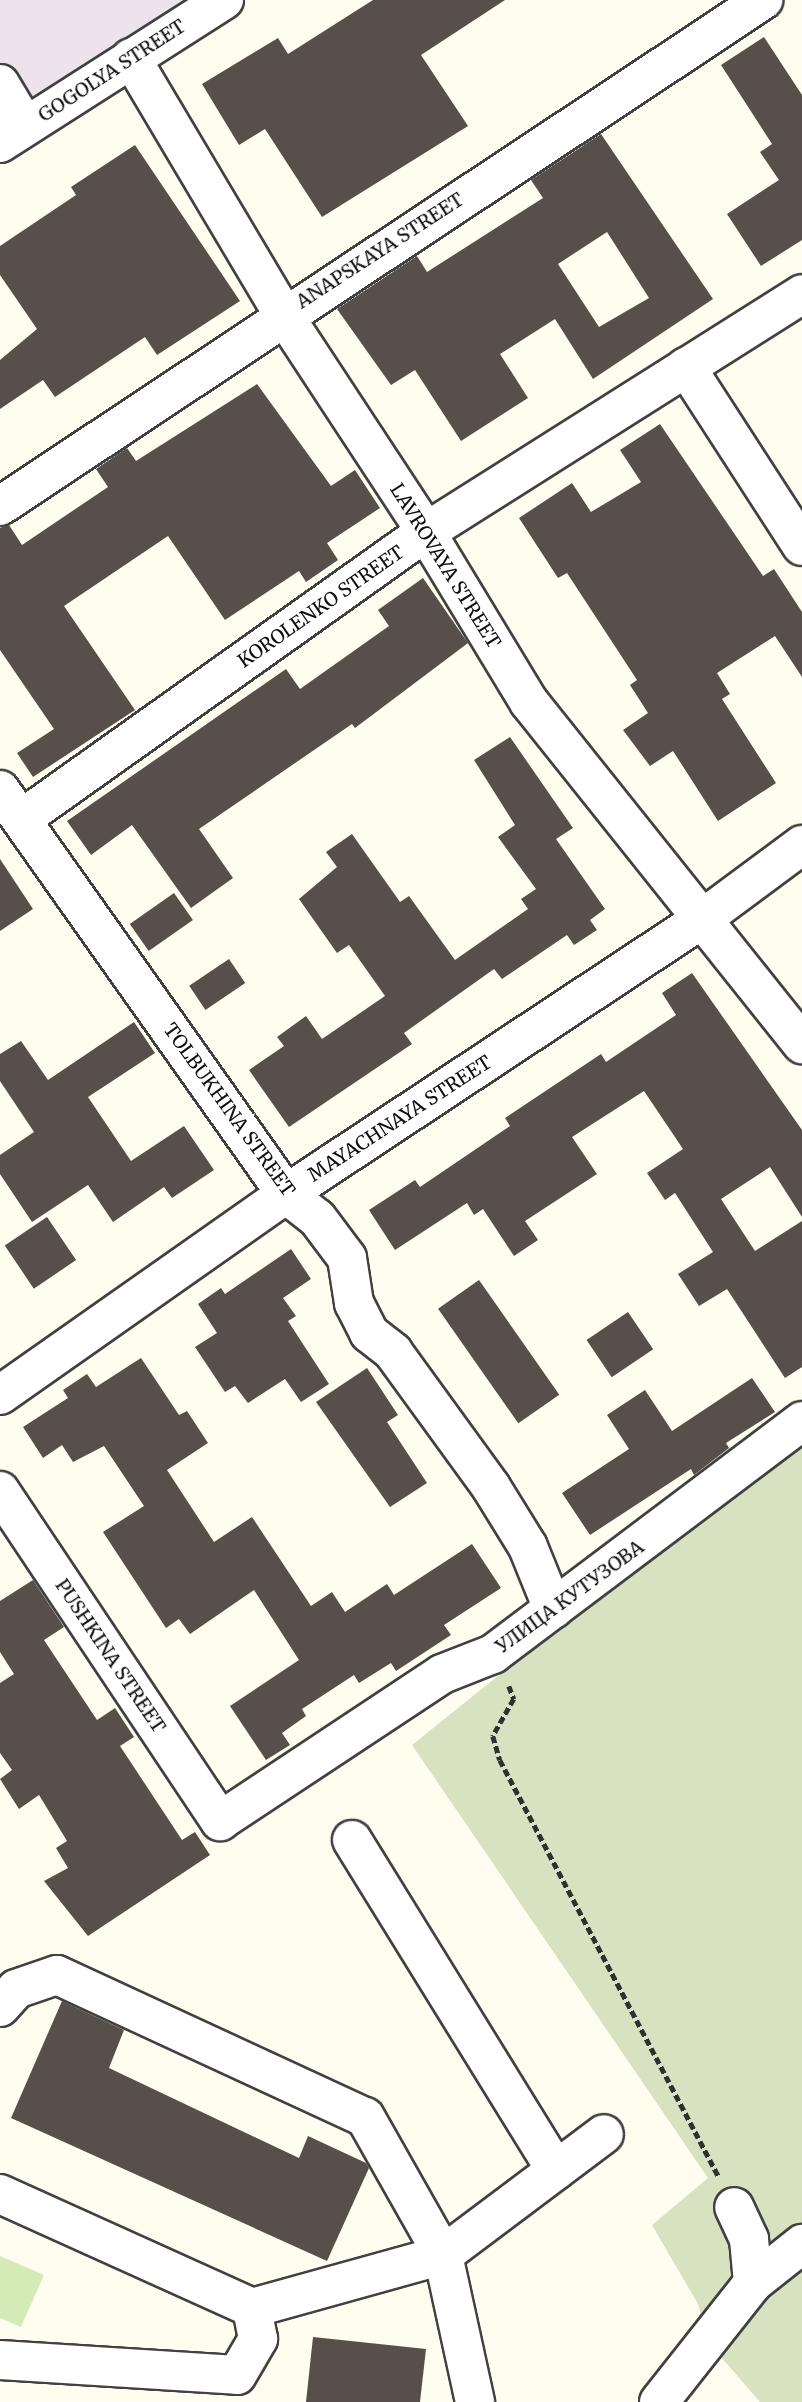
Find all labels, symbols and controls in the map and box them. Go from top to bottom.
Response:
street label: GOGOLYA STREET [34,15,190,127]
street label: ANAPSKAYA STREET [292,188,468,314]
street label: LAVROVAYA STREET [385,479,505,653]
street label: KOROLENKO STREET [234,541,408,673]
street label: TOLBUKHINA STREET [159,1019,299,1201]
street label: MAYACHNAYA STREET [304,1051,496,1187]
street label: УЛИЦА КУТУЗОВА [492,1536,648,1658]
street label: PUSHKINA STREET [50,1575,170,1737]

